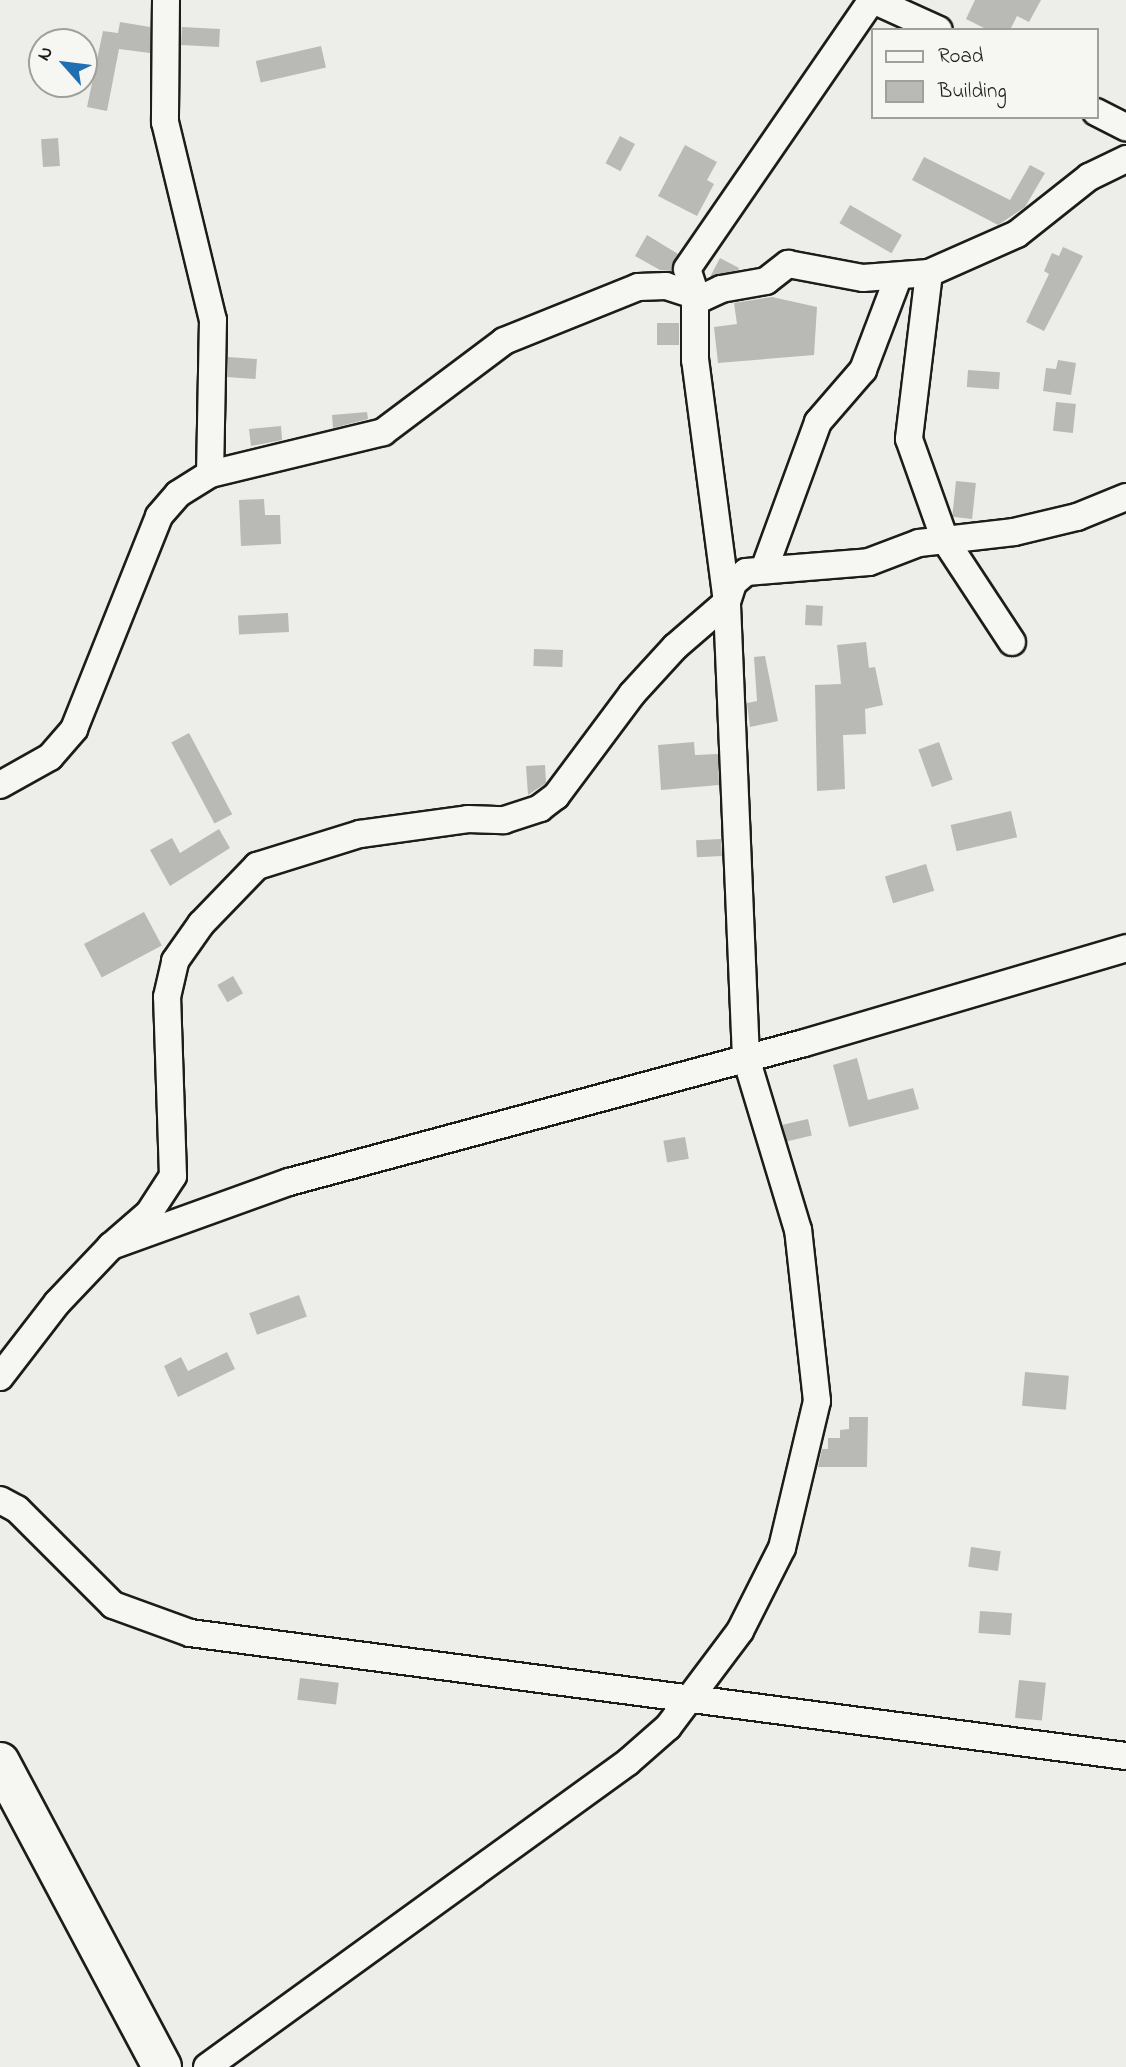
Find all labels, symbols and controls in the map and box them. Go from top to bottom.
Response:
north arrow [28,28,98,98]
legend [870,28,1098,119]
text: N [31,42,61,66]
text: Road [938,42,984,72]
text: Building [938,77,1007,107]

